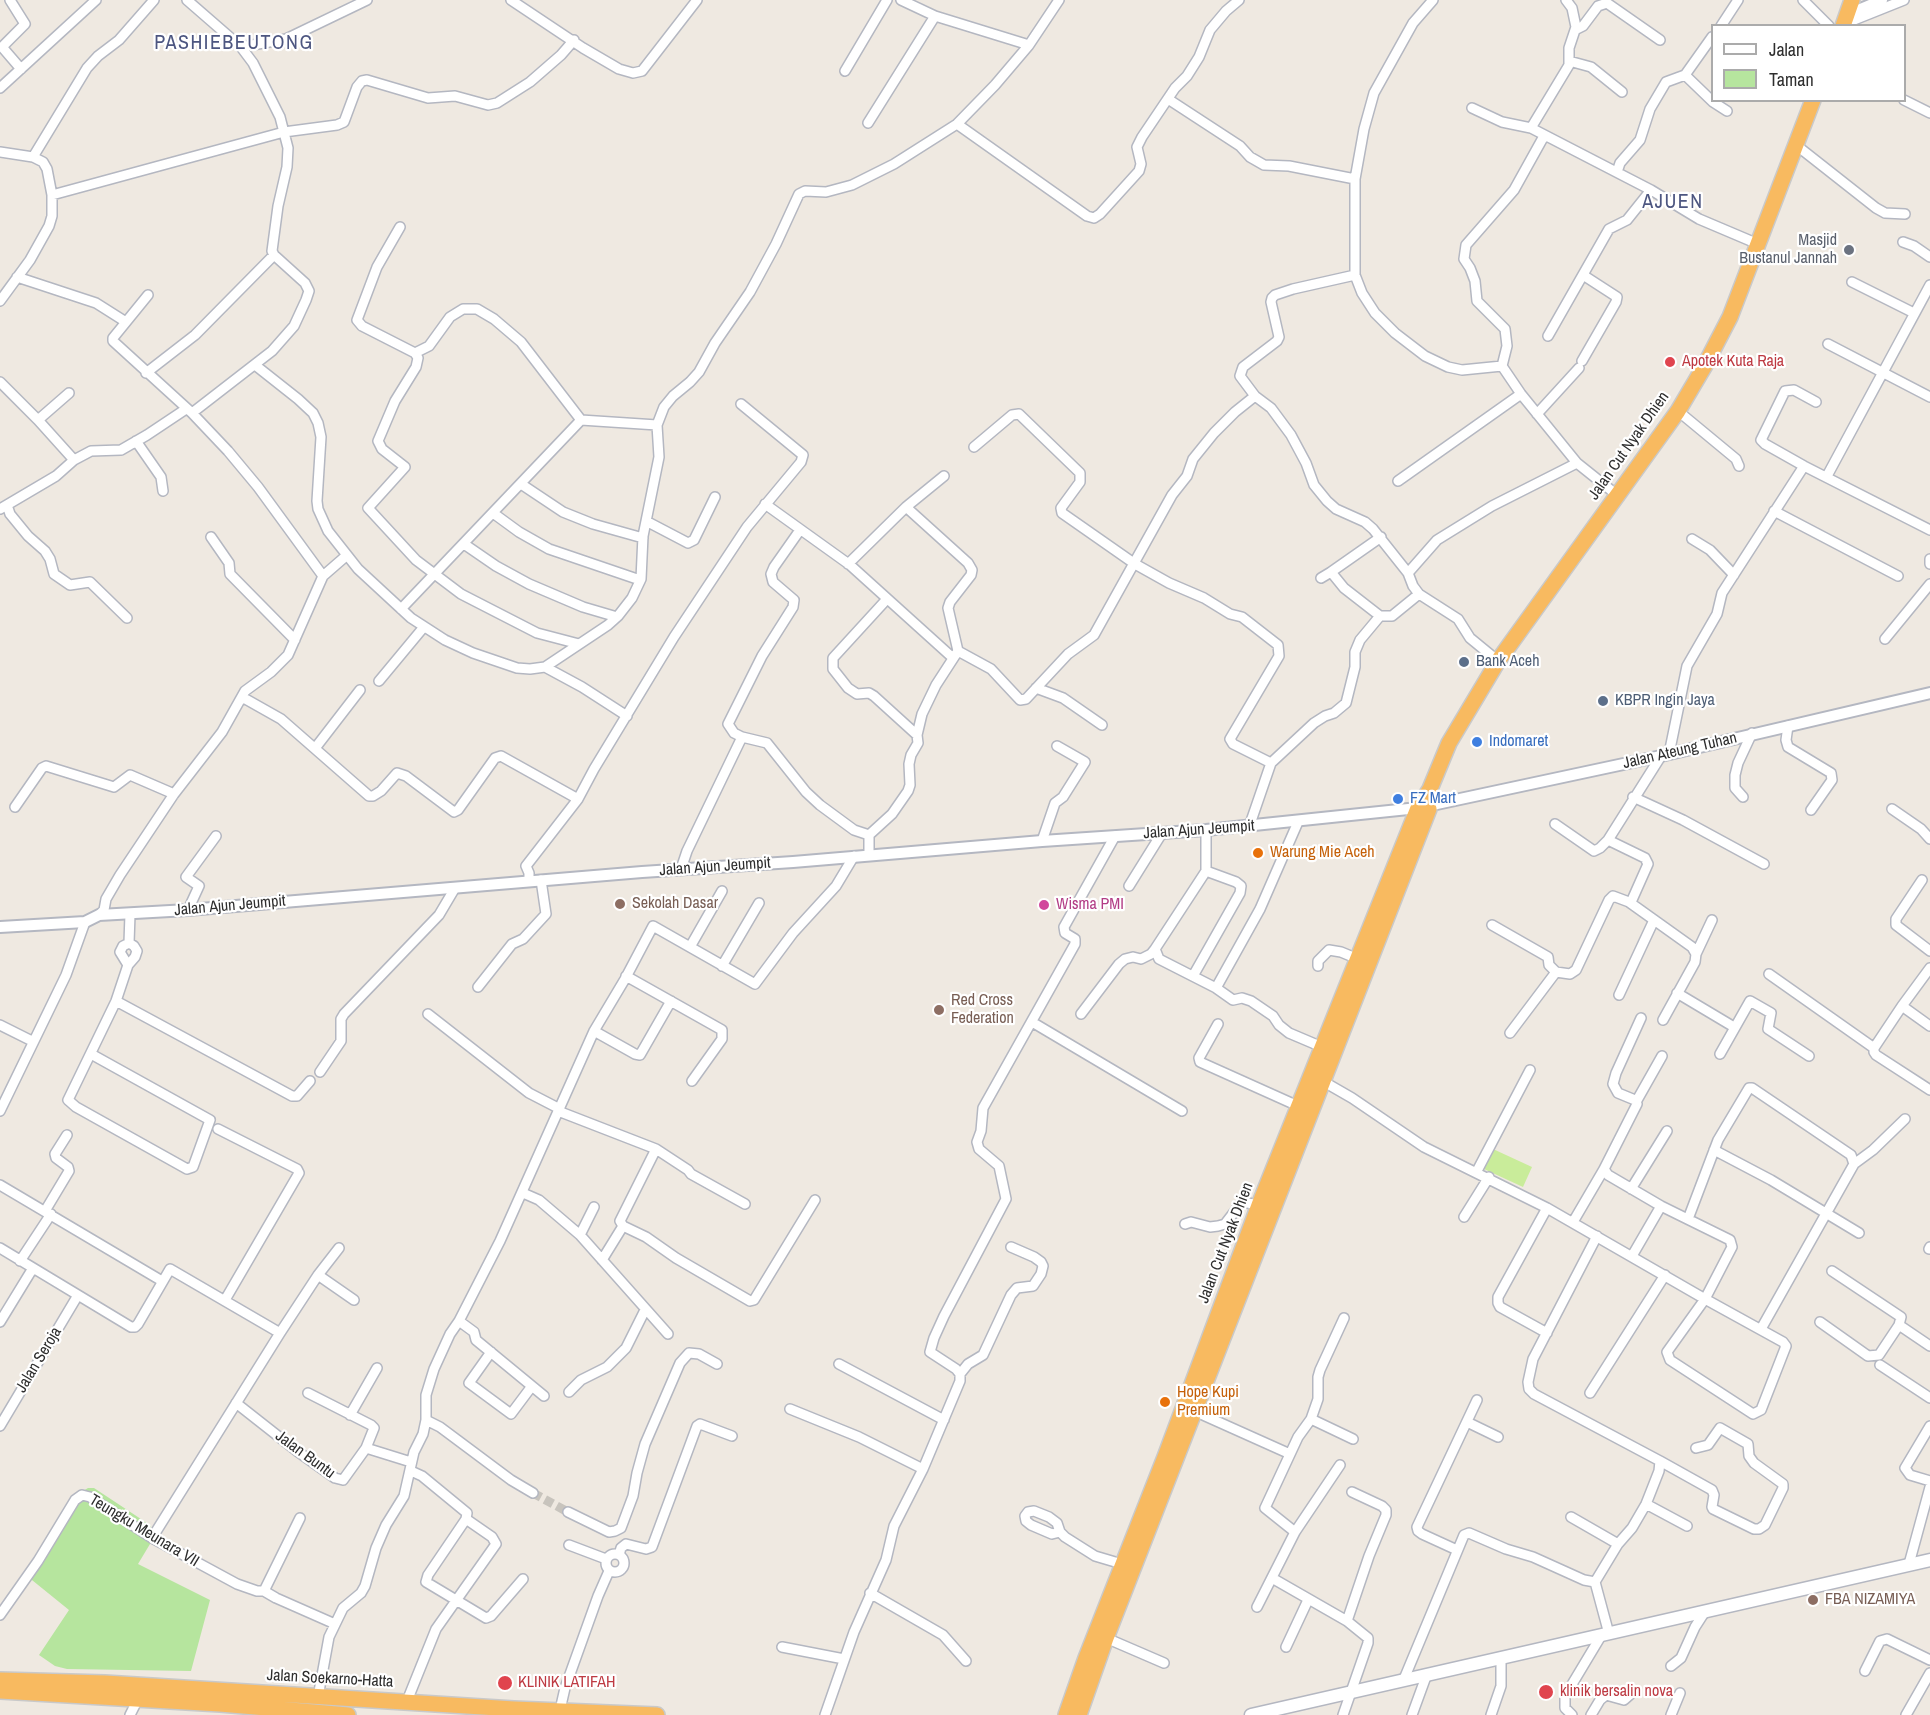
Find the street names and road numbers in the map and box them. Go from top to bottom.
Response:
street label: Jalan Cut Nyak Dhien [1585,388,1673,504]
street label: Jalan Ateung Tuhan [1621,729,1739,773]
street label: Jalan Ajun Jeumpit [1143,817,1255,843]
street label: Jalan Ajun Jeumpit [659,854,771,880]
street label: Jalan Ajun Jeumpit [174,892,286,920]
street label: Jalan Cut Nyak Dhien [1194,1180,1258,1306]
street label: Jalan Seroja [12,1324,66,1396]
street label: Jalan Buntu [271,1427,339,1483]
street label: Teungku Meunara VII [86,1491,202,1571]
street label: Jalan Soekarno-Hatta [266,1666,394,1692]

